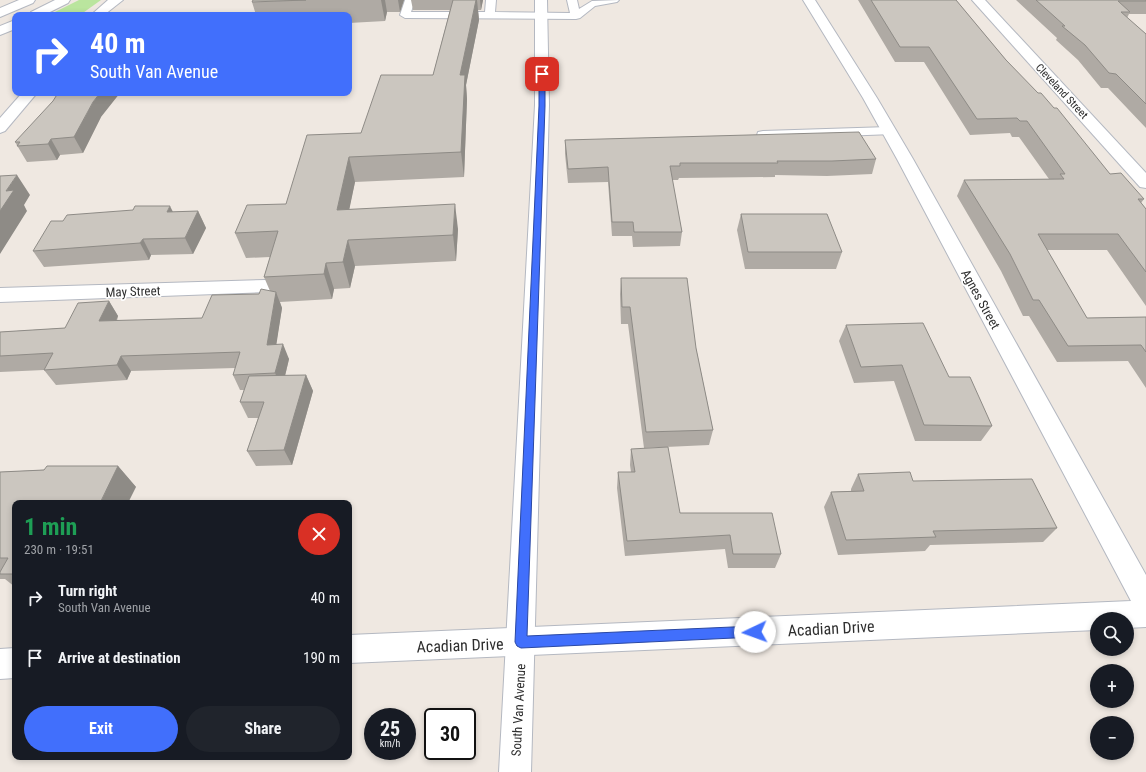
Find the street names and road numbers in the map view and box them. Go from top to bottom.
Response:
street label: Cleveland Street [1033,61,1090,122]
street label: Agnes Street [958,267,1003,332]
street label: May Street [105,283,161,300]
street label: Acadian Drive [787,617,875,640]
street label: Acadian Drive [416,634,504,657]
street label: South Van Avenue [509,663,528,757]

